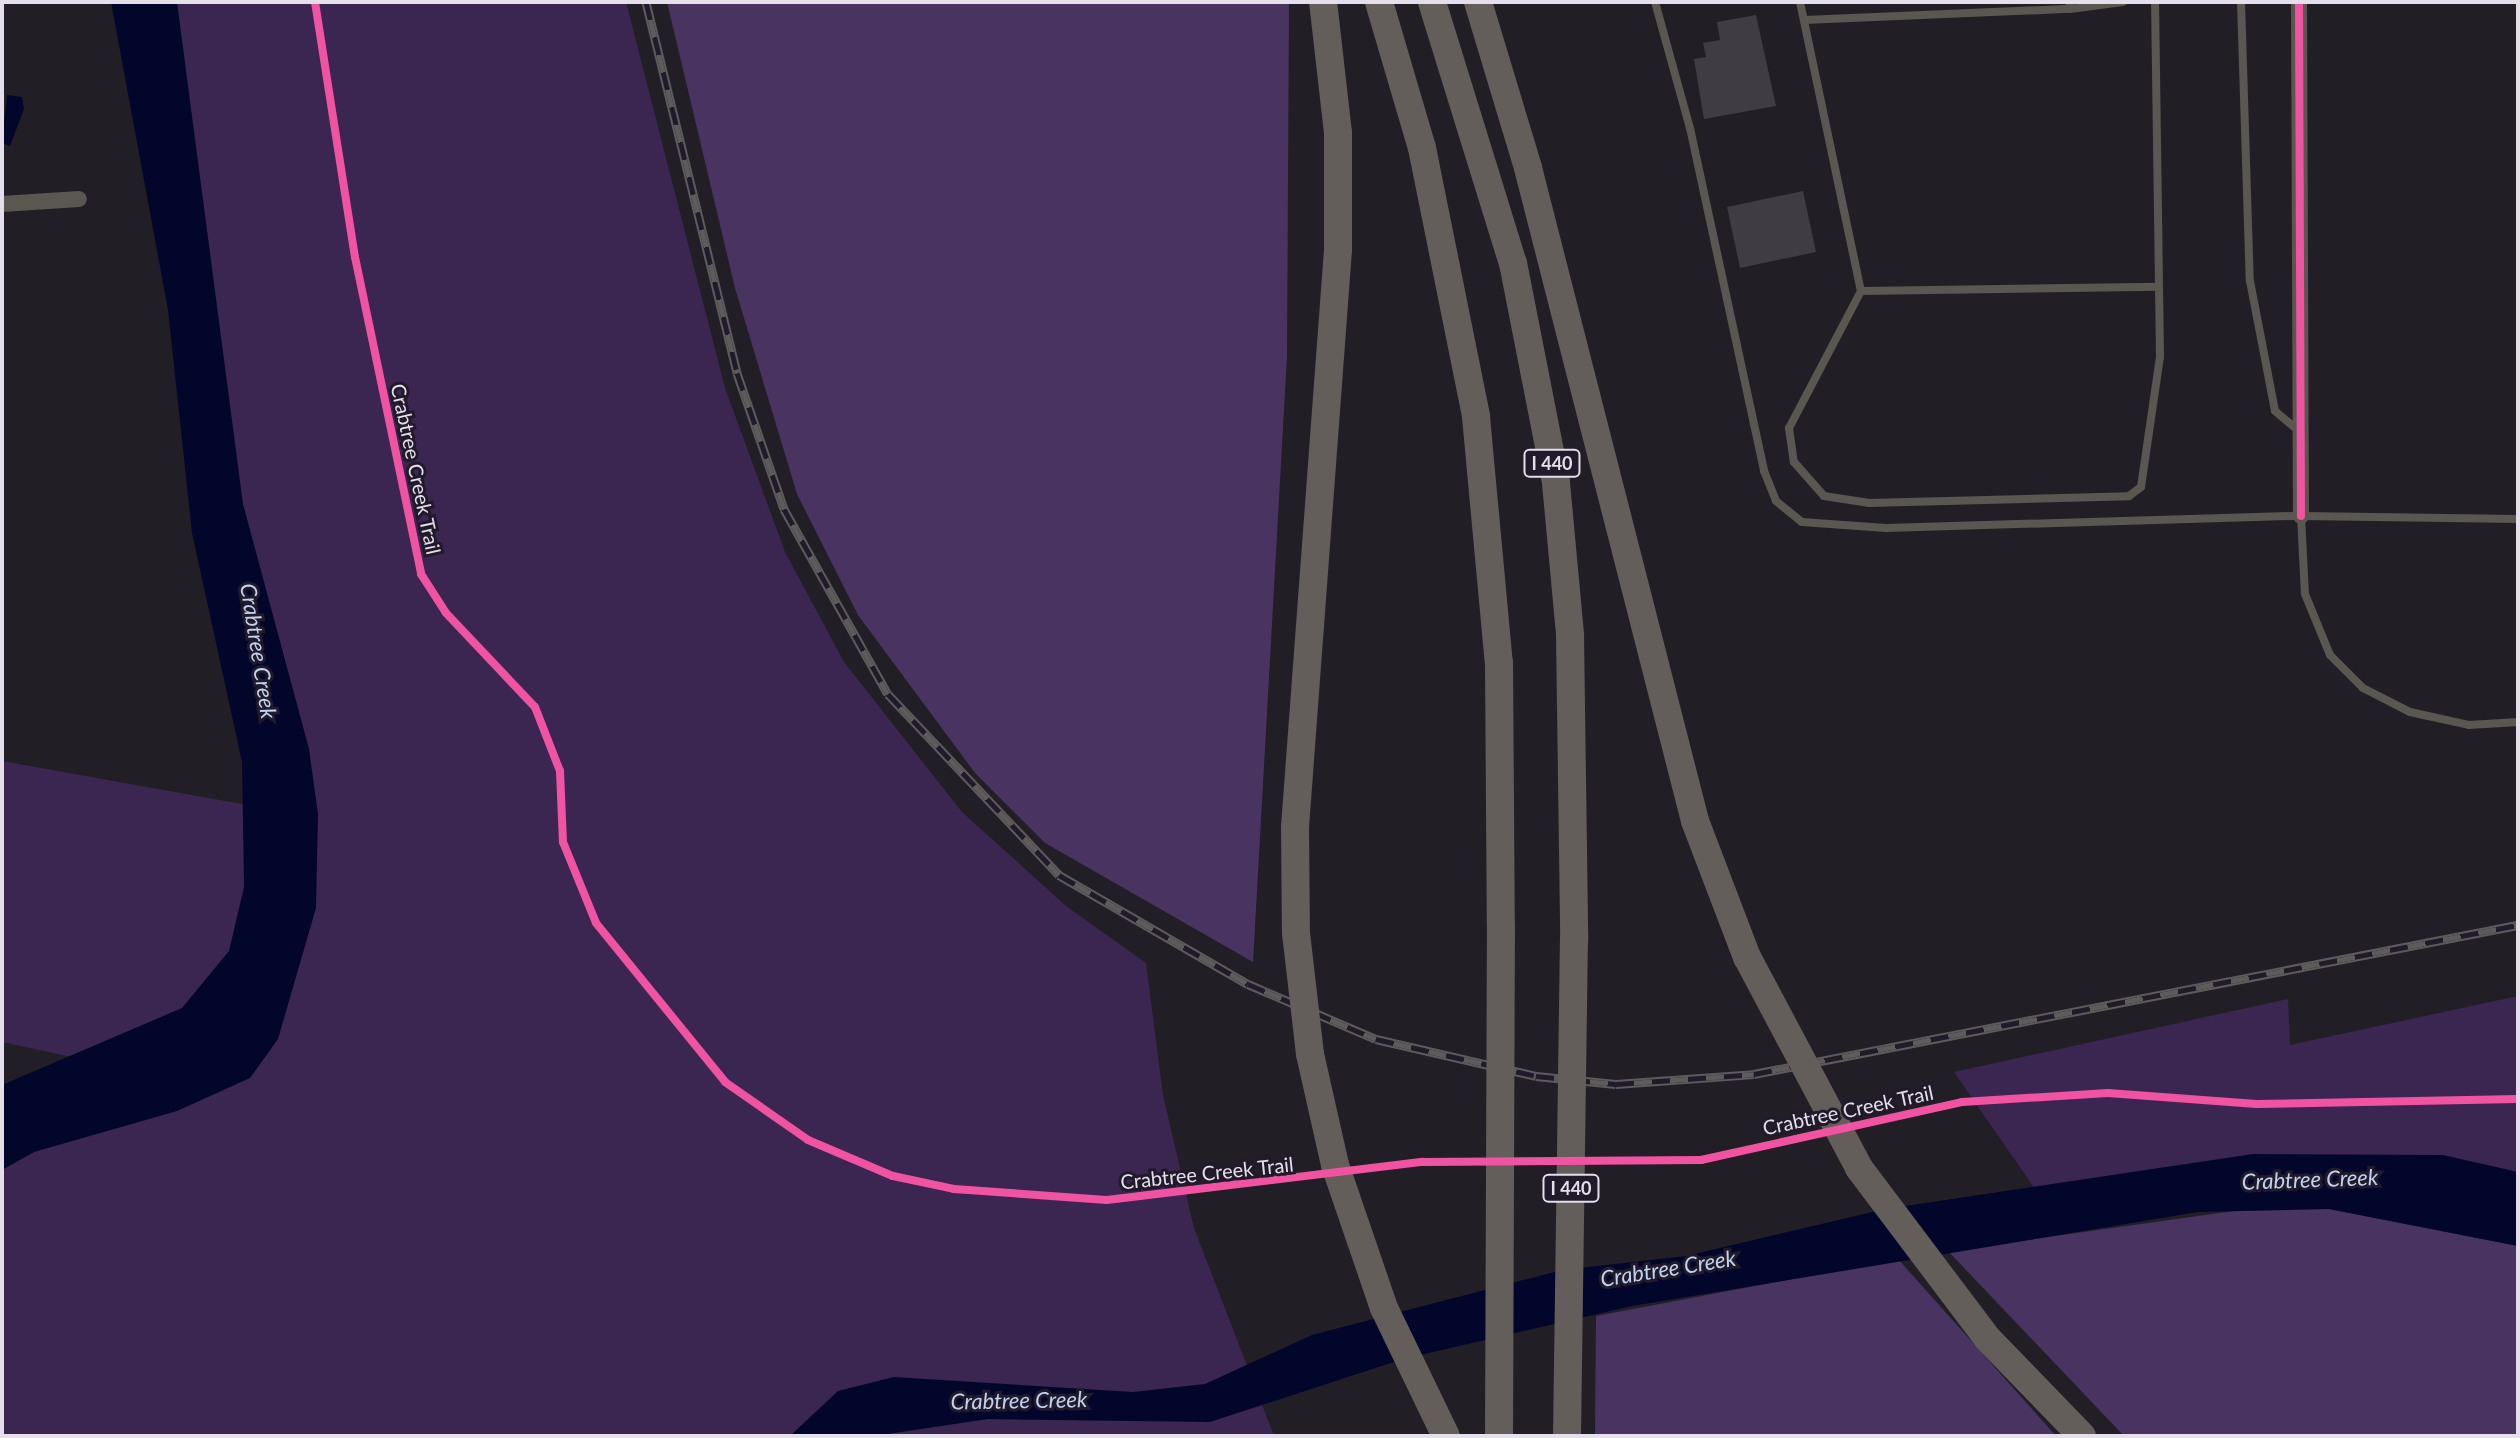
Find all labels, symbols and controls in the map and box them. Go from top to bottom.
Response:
street label: Crabtree Creek Trail [386,381,446,557]
road number: I 440 [1522,449,1582,477]
water label: Crabtree Creek [235,581,283,721]
street label: Crabtree Creek Trail [1760,1080,1936,1140]
street label: Crabtree Creek Trail [1119,1152,1295,1194]
water label: Crabtree Creek [2241,1163,2379,1195]
road number: I 440 [1541,1174,1601,1202]
water label: Crabtree Creek [1598,1244,1738,1292]
water label: Crabtree Creek [951,1386,1087,1414]

